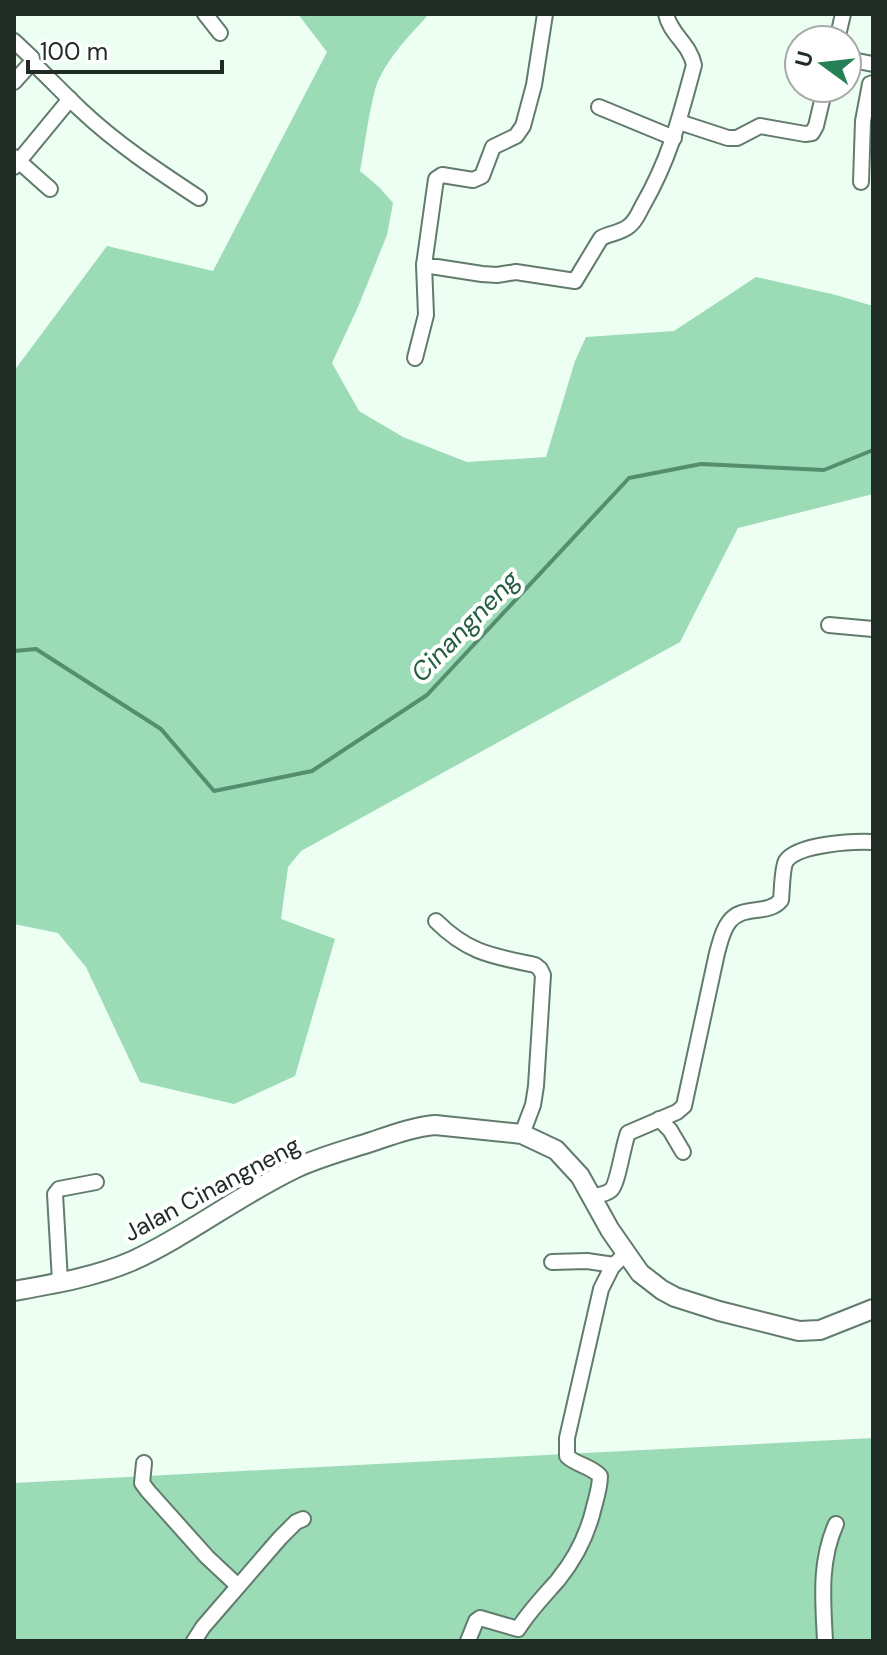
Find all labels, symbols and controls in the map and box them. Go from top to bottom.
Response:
scale bar [28,24,222,74]
north arrow [783,24,863,104]
text: 100 m [40,36,108,67]
text: U [788,48,820,70]
water label: Cinangneng [403,562,527,689]
street label: Jalan Cinangneng [118,1129,305,1248]

